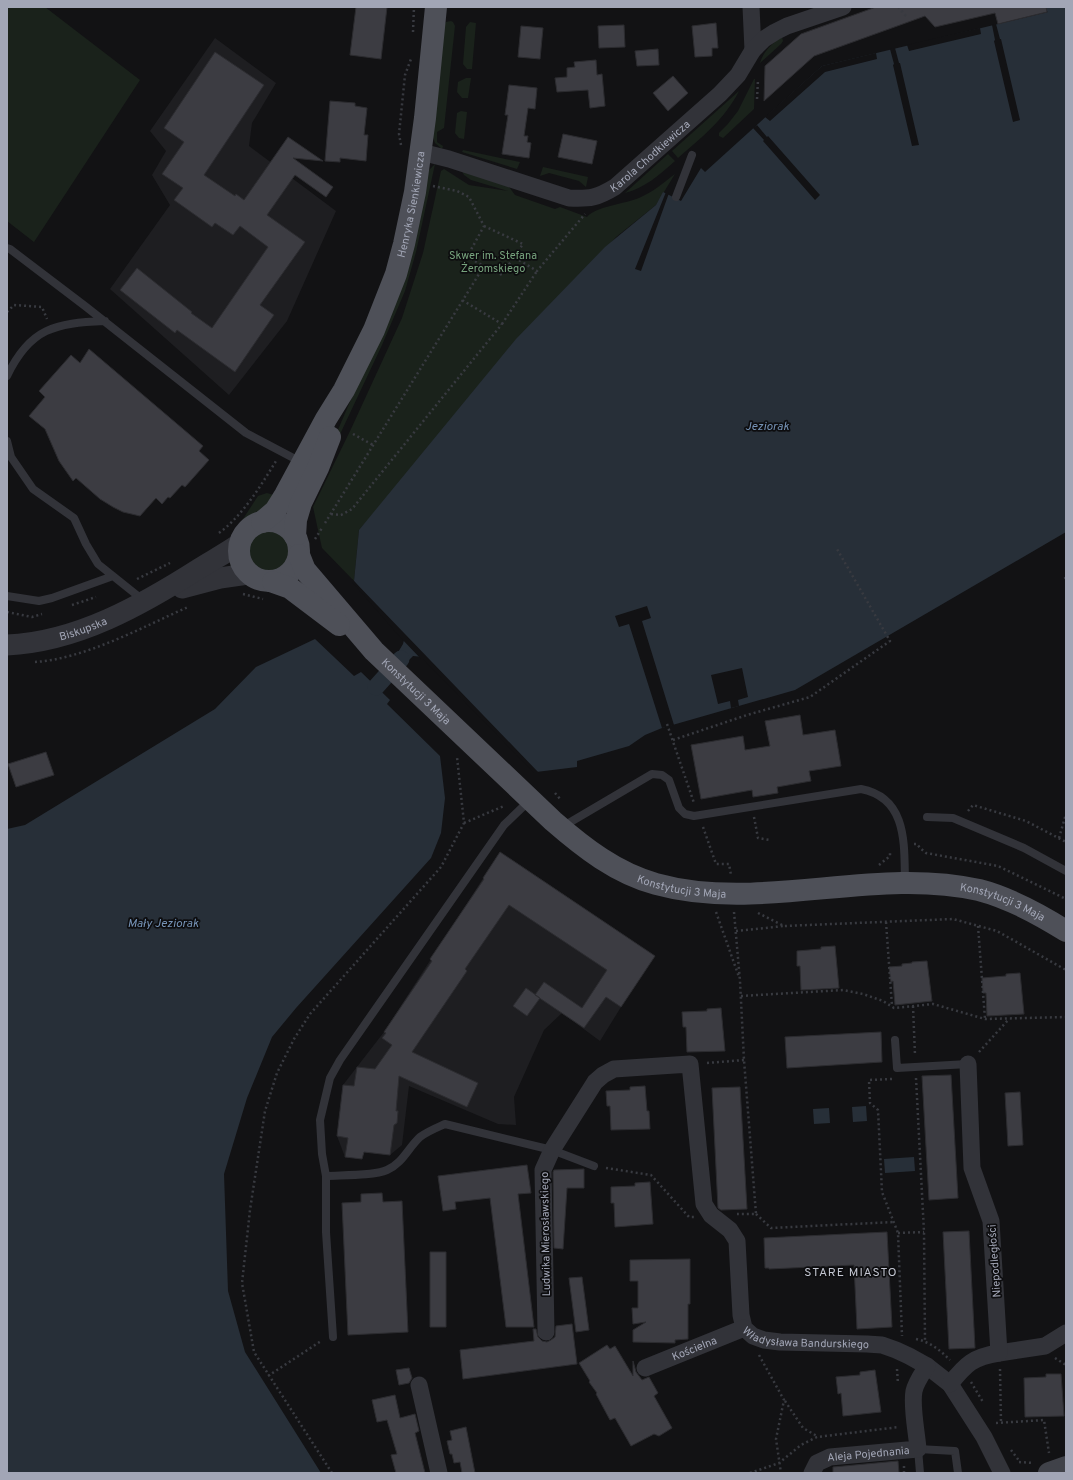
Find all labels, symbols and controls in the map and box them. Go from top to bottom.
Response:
street label: Karola Chodkiewicza [608,118,694,196]
street label: Henryka Sienkiewicza [395,150,428,259]
park label: Skwer im. Stefana Żeromskiego [449,249,537,276]
water label: Jeziorak [745,419,790,435]
street label: Biskupska [58,614,110,644]
street label: Konstytucji 3 Maja [378,656,453,728]
street label: Konstytucji 3 Maja [635,872,727,902]
street label: Konstytucji 3 Maja [959,881,1047,925]
water label: Mały Jeziorak [128,916,199,932]
street label: Ludwika Mierosławskiego [538,1172,554,1296]
street label: Niepodległości [985,1224,1005,1298]
district label: STARE MIASTO [804,1265,898,1281]
street label: Władysława Bandurskiego [739,1324,869,1352]
street label: Kościelna [670,1334,719,1364]
street label: Aleja Pojednania [827,1444,910,1465]

